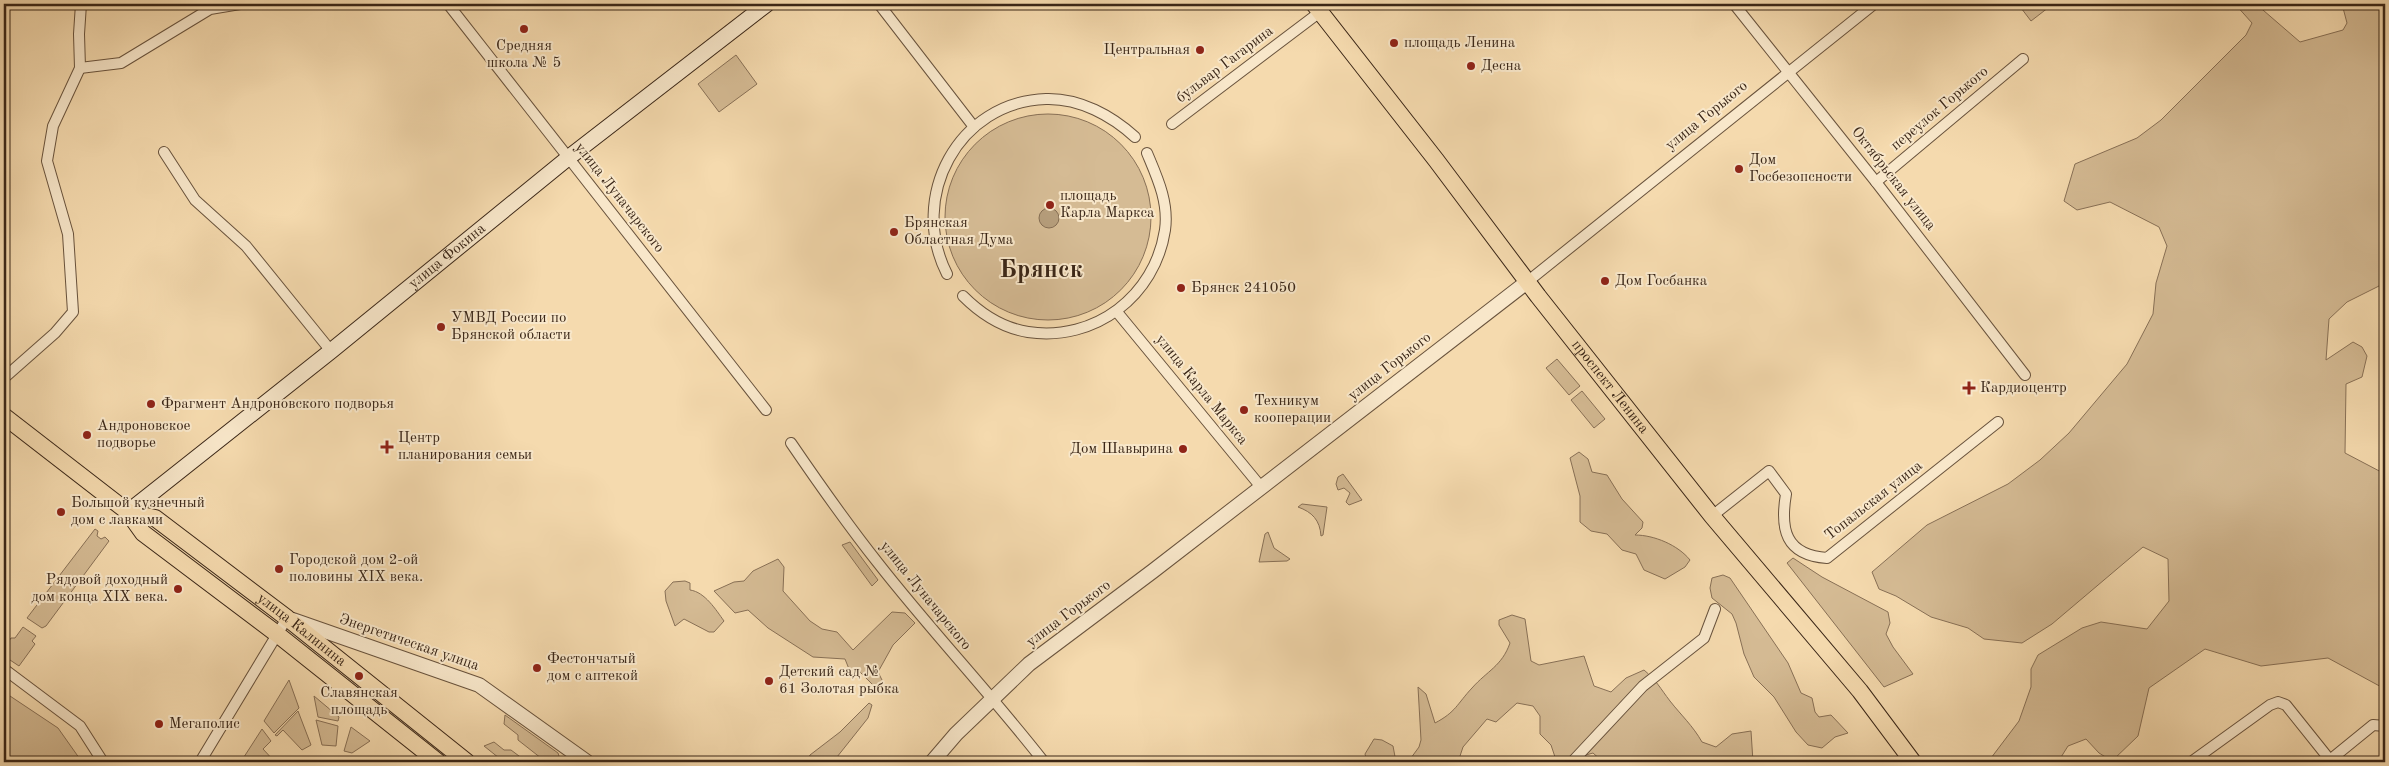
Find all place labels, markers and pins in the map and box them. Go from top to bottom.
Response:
marker: Средняя школа № 5 [518,23,530,35]
place label: площадь Ленина [1404,36,1516,51]
marker: площадь Ленина [1388,37,1400,49]
place label: Средняя школа № 5 [487,39,561,71]
place label: Центральная [1103,43,1190,58]
marker: Центральная [1194,44,1206,56]
place label: Десна [1481,59,1522,74]
marker: Десна [1465,60,1477,72]
place label: Дом Госбезопсности [1749,153,1852,185]
marker: Дом Госбезопсности [1733,163,1745,175]
place label: площадь Карла Маркса [1060,189,1155,221]
marker: площадь Карла Маркса [1044,199,1056,211]
place label: Брянская Областная Дума [904,216,1014,248]
marker: Брянская Областная Дума [888,226,900,238]
place label: Дом Госбанка [1615,274,1708,289]
marker: Дом Госбанка [1599,275,1611,287]
place label: Брянск 241050 [1191,281,1296,296]
marker: Брянск 241050 [1175,282,1187,294]
place label: УМВД России по Брянской области [451,311,571,343]
marker: УМВД России по Брянской области [435,321,447,333]
marker: Кардиоцентр [1962,381,1976,395]
place label: Кардиоцентр [1980,381,2067,396]
place label: Техникум кооперации [1254,394,1331,426]
place label: Фрагмент Андроновского подворья [161,397,394,412]
marker: Фрагмент Андроновского подворья [145,398,157,410]
marker: Техникум кооперации [1238,404,1250,416]
place label: Андроновское подворье [97,419,191,451]
marker: Андроновское подворье [81,429,93,441]
place label: Центр планирования семьи [398,431,532,463]
marker: Центр планирования семьи [380,440,394,454]
place label: Дом Шавырина [1070,442,1174,457]
marker: Дом Шавырина [1177,443,1189,455]
place label: Большой кузнечный дом с лавками [71,496,205,528]
marker: Большой кузнечный дом с лавками [55,506,67,518]
place label: Городской дом 2-ой половины XIX века. [289,553,423,585]
marker: Городской дом 2-ой половины XIX века. [273,563,285,575]
place label: Рядовой доходный дом конца XIX века. [31,573,168,605]
marker: Рядовой доходный дом конца XIX века. [172,583,184,595]
place label: Фестончатый дом с аптекой [547,652,638,684]
marker: Фестончатый дом с аптекой [531,662,543,674]
place label: Детский сад № 61 Золотая рыбка [779,665,900,697]
marker: Славянская площадь [353,670,365,682]
marker: Детский сад № 61 Золотая рыбка [763,675,775,687]
place label: Славянская площадь [320,686,398,718]
place label: Мегаполис [169,717,240,732]
marker: Мегаполис [153,718,165,730]

